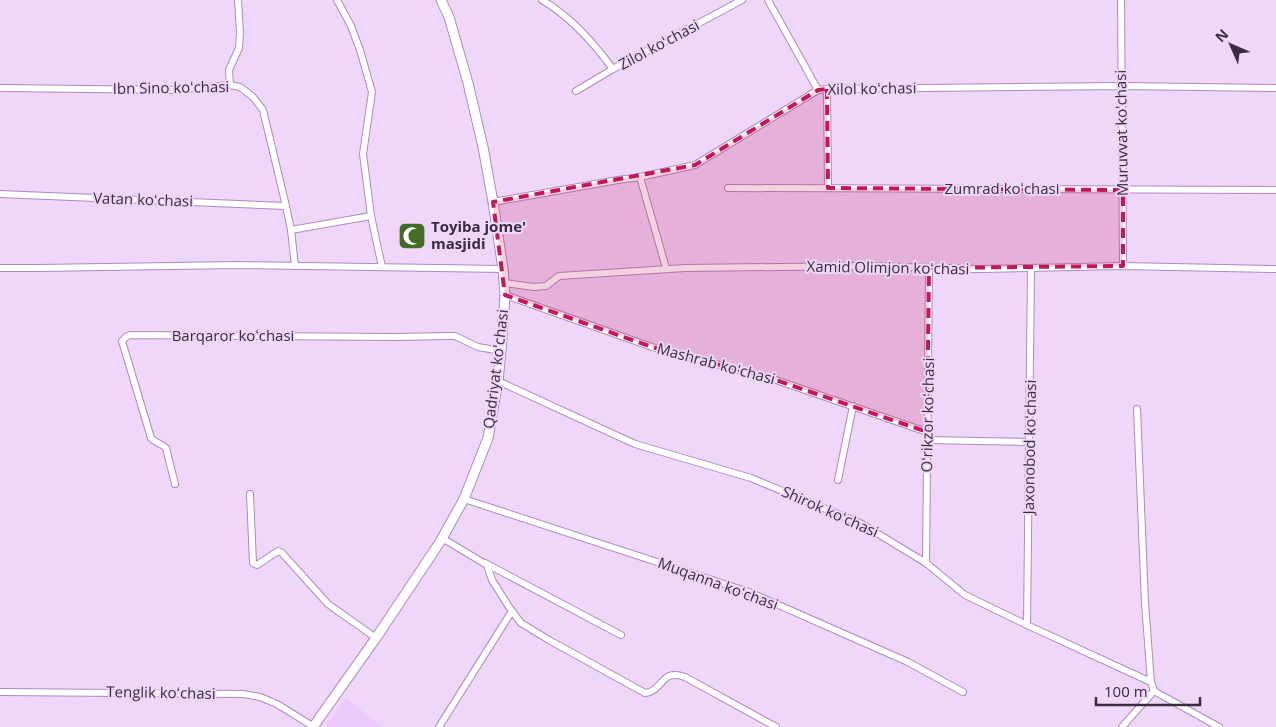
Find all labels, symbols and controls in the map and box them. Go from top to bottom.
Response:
street label: Zilol koʻchasi [615,14,702,74]
north arrow [1206,20,1256,70]
text: N [1211,25,1232,46]
street label: Muruvvat ko'chasi [1110,70,1132,196]
street label: Ibn Sino koʻchasi [113,76,229,98]
street label: Xilol koʻchasi [827,77,917,99]
street label: Zumrad koʻchasi [944,178,1060,198]
street label: Vatan koʻchasi [93,187,193,211]
place label: Toyiba jome' masjidi [431,216,526,253]
mosque icon: Toyiba jome' masjidi [397,221,427,251]
street label: Xamid Olimjon koʻchasi [807,256,970,278]
street label: Qadriyat ko'chasi [478,308,512,430]
street label: Barqaror koʻchasi [172,325,294,345]
street label: Mashrab koʻchasi [655,338,778,388]
street label: Oʻrikzor koʻchasi [916,357,938,473]
street label: Jaxonobod koʻchasi [1018,379,1040,516]
street label: Shirok koʻchasi [779,481,882,541]
street label: Muqanna koʻchasi [655,552,781,614]
scale bar [1096,674,1200,706]
street label: Tenglik koʻchasi [106,681,216,703]
text: 100 m [1104,681,1148,701]

